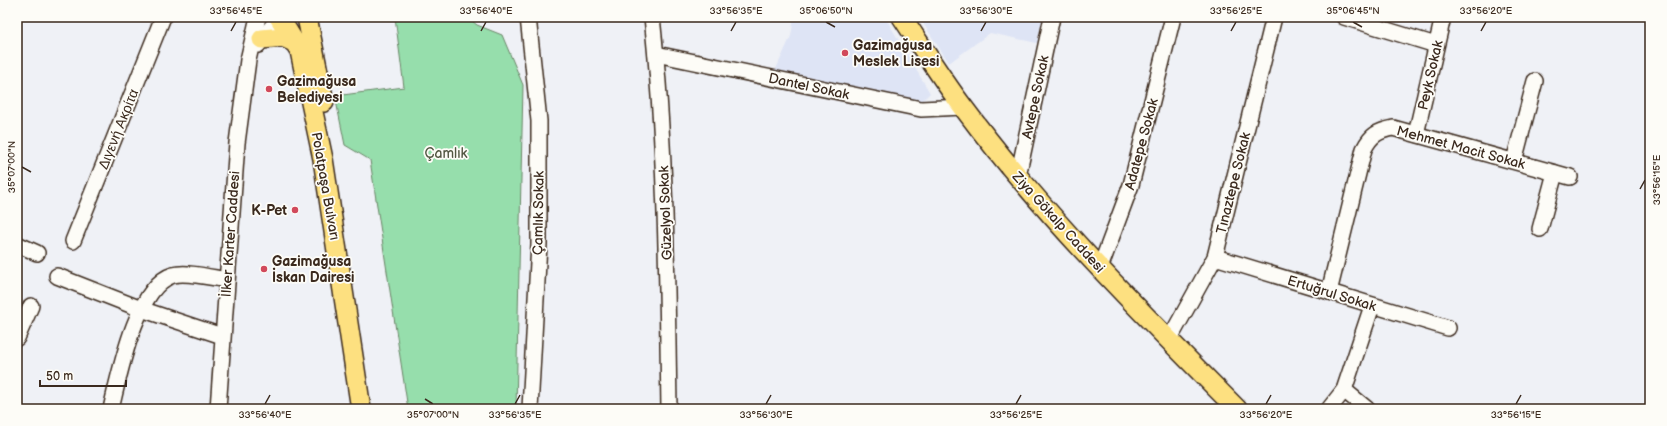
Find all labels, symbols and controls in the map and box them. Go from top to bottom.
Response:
text: 33°56'45"E [210,5,263,17]
text: 33°56'40"E [459,5,513,17]
text: 33°56'35"E [710,5,763,17]
text: 35°06'50"N [799,5,853,17]
text: 33°56'30"E [959,5,1013,17]
text: 33°56'25"E [1210,5,1263,17]
text: 35°06'45"N [1326,5,1380,17]
text: 33°56'20"E [1460,5,1513,17]
place label: Gazimağusa Meslek Lisesi [853,37,939,70]
street label: Peyk Sokak [1414,39,1447,112]
marker: Gazimağusa Meslek Lisesi [840,48,850,58]
street label: Avtepe Sokak [1018,54,1053,140]
street label: Dantel Sokak [767,70,851,103]
place label: Gazimağusa Belediyesi [277,73,356,106]
marker: Gazimağusa Belediyesi [264,84,274,94]
street label: Διγενή Ακρίτα [95,87,142,172]
street label: Adatepe Sokak [1121,96,1162,192]
street label: Mehmet Macit Sokak [1395,122,1527,173]
street label: Tınaztepe Sokak [1213,130,1254,236]
street label: Polatpaşa Bulvarı [308,131,343,241]
text: 35°07'00"N [6,141,18,193]
park label: Çamlık [425,145,468,162]
text: 33°56'15"E [1651,154,1663,205]
street label: Güzelyol Sokak [655,165,676,261]
street label: Ziya Gökalp Caddesi [1008,168,1108,276]
street label: İlker Karter Caddesi [217,170,243,298]
street label: Çamlık Sokak [529,171,548,255]
place label: K-Pet [251,202,287,219]
marker: K-Pet [290,205,300,215]
place label: Gazimağusa İskan Dairesi [272,253,354,286]
marker: Gazimağusa İskan Dairesi [259,264,269,274]
street label: Ertuğrul Sokak [1285,272,1378,315]
scale bar [40,362,126,388]
text: 50 m [46,369,73,384]
text: 33°56'40"E [238,409,292,421]
text: 35°07'00"N [407,409,459,421]
text: 33°56'35"E [489,409,542,421]
text: 33°56'30"E [739,409,793,421]
text: 33°56'25"E [990,409,1043,421]
text: 33°56'20"E [1240,409,1293,421]
text: 33°56'15"E [1491,409,1542,421]

